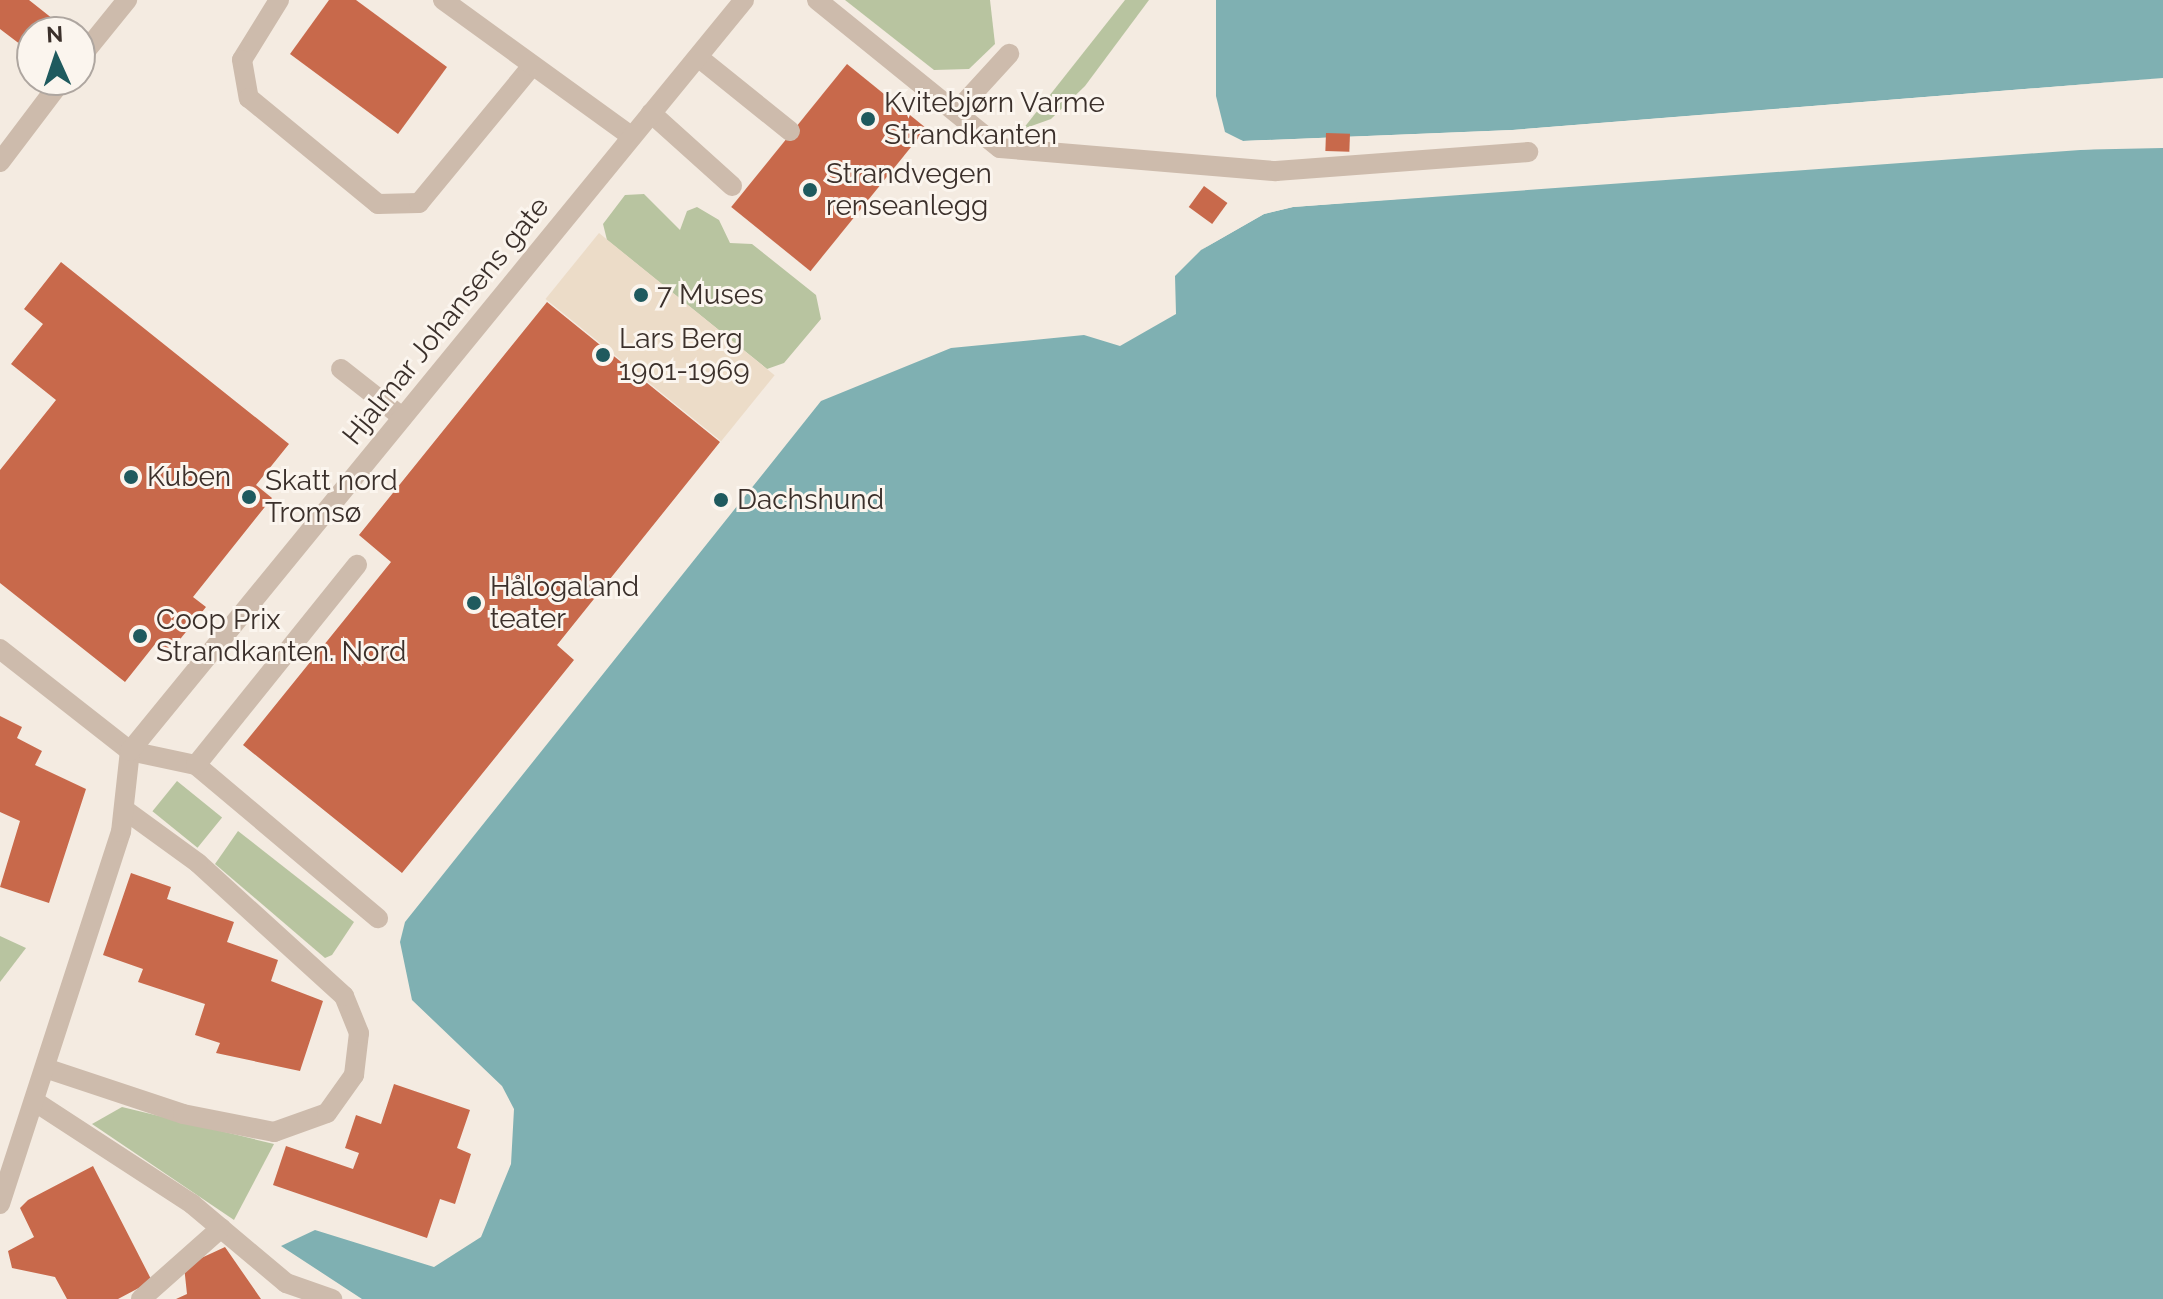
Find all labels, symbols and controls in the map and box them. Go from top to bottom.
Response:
north arrow [16,16,96,96]
text: N [46,21,64,47]
place label: Kvitebjørn Varme Strandkanten [884,86,1106,152]
marker: Kvitebjørn Varme Strandkanten [859,110,877,128]
place label: Strandvegen renseanlegg [826,157,992,223]
marker: Strandvegen renseanlegg [801,181,819,199]
street label: Hjalmar Johansens gate [335,190,557,452]
place label: 7 Muses [657,278,764,312]
marker: 7 Muses [632,286,650,304]
place label: Lars Berg 1901-1969 [619,322,750,388]
marker: Lars Berg 1901-1969 [594,346,612,364]
place label: Kuben [147,460,231,494]
place label: Skatt nord Tromsø [265,464,398,530]
marker: Kuben [122,468,140,486]
place label: Dachshund [737,483,884,517]
marker: Skatt nord Tromsø [240,488,258,506]
marker: Dachshund [712,491,730,509]
place label: Hålogaland teater [490,570,639,636]
marker: Hålogaland teater [465,594,483,612]
place label: Coop Prix Strandkanten. Nord [156,603,406,669]
marker: Coop Prix Strandkanten. Nord [131,627,149,645]

